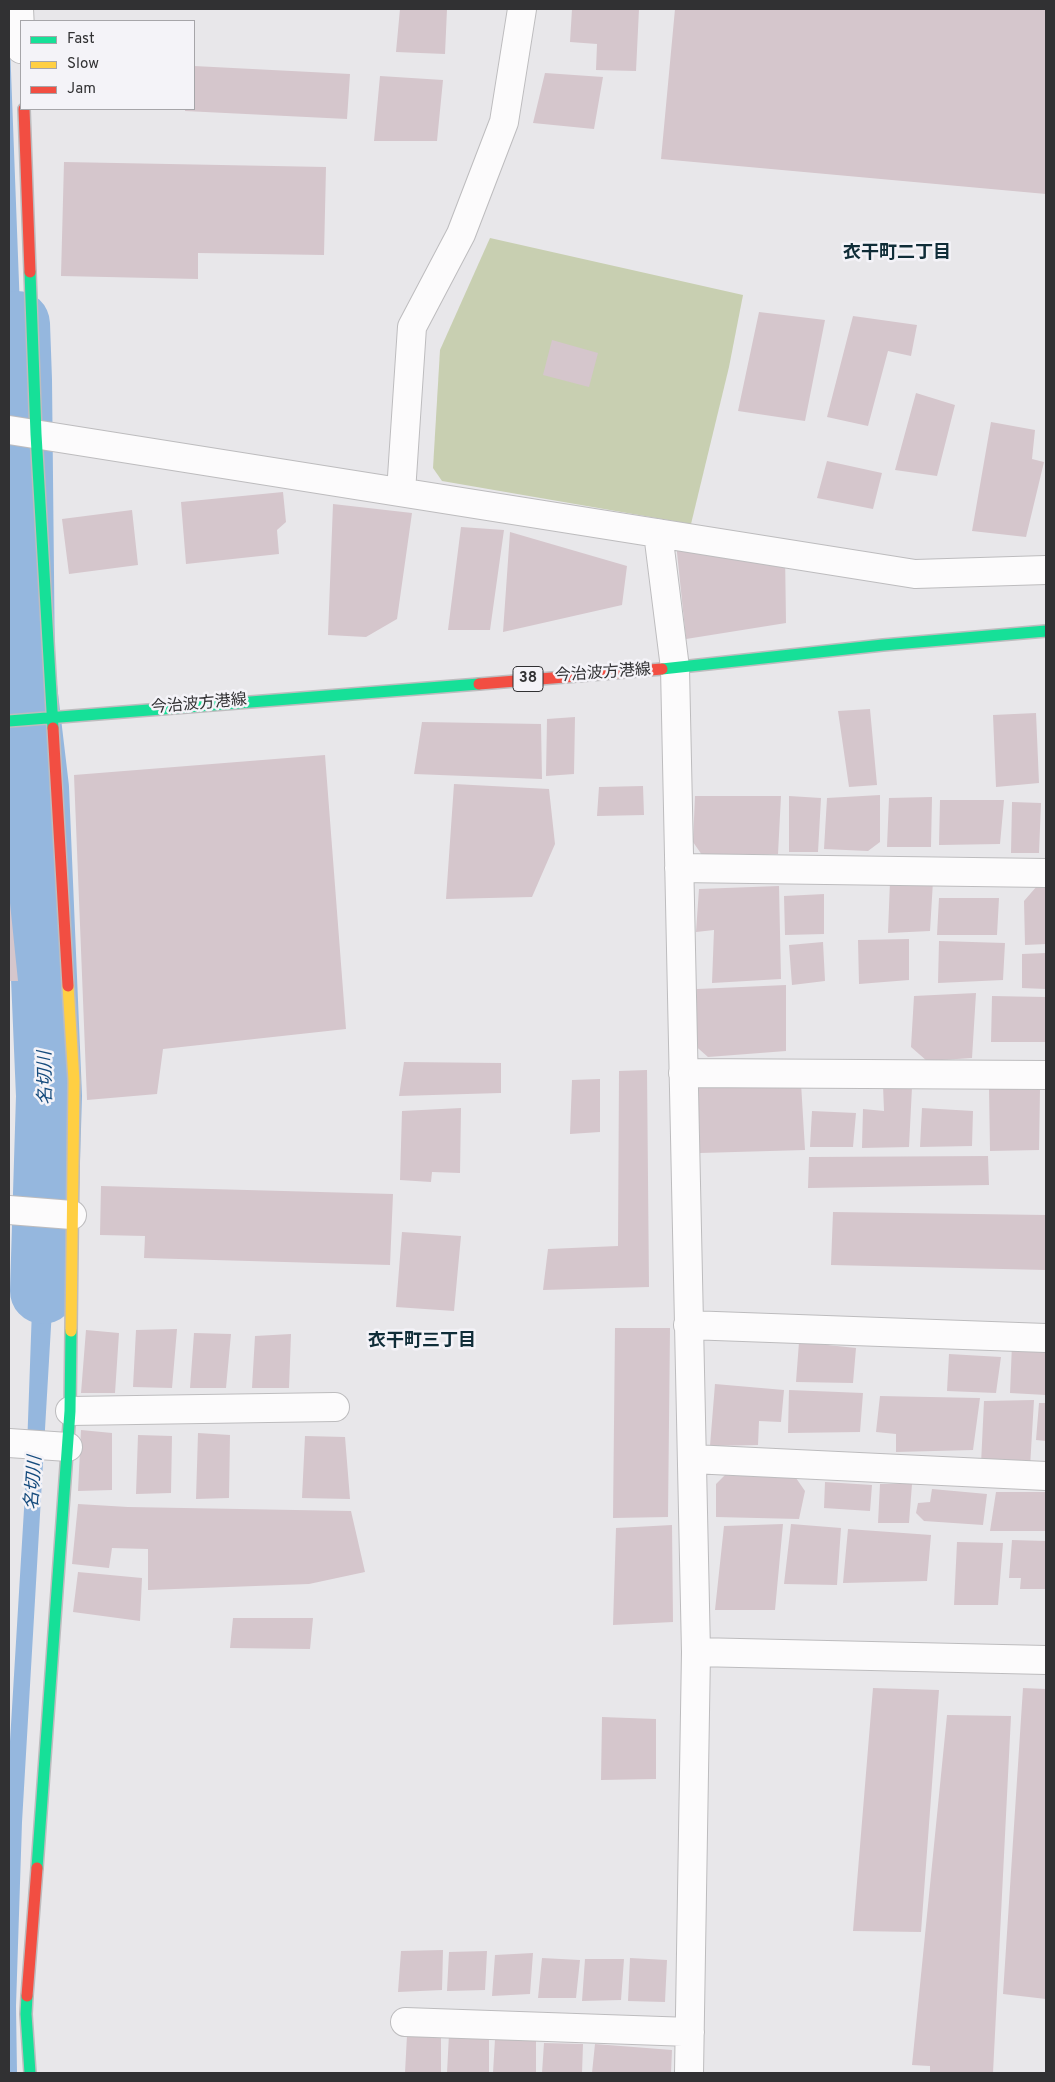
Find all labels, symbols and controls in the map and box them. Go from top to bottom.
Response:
legend [20,20,195,110]
text: Fast [67,30,95,49]
text: Slow [67,55,99,74]
text: Jam [67,80,96,99]
district label: 衣干町二丁目 [843,243,951,265]
street label: 今治波方港線 [554,661,652,687]
road number: 38 [513,666,543,692]
street label: 今治波方港線 [150,691,248,719]
water label: 名切川 [36,1051,58,1105]
district label: 衣干町三丁目 [368,1331,476,1353]
water label: 名切川 [22,1455,48,1511]

